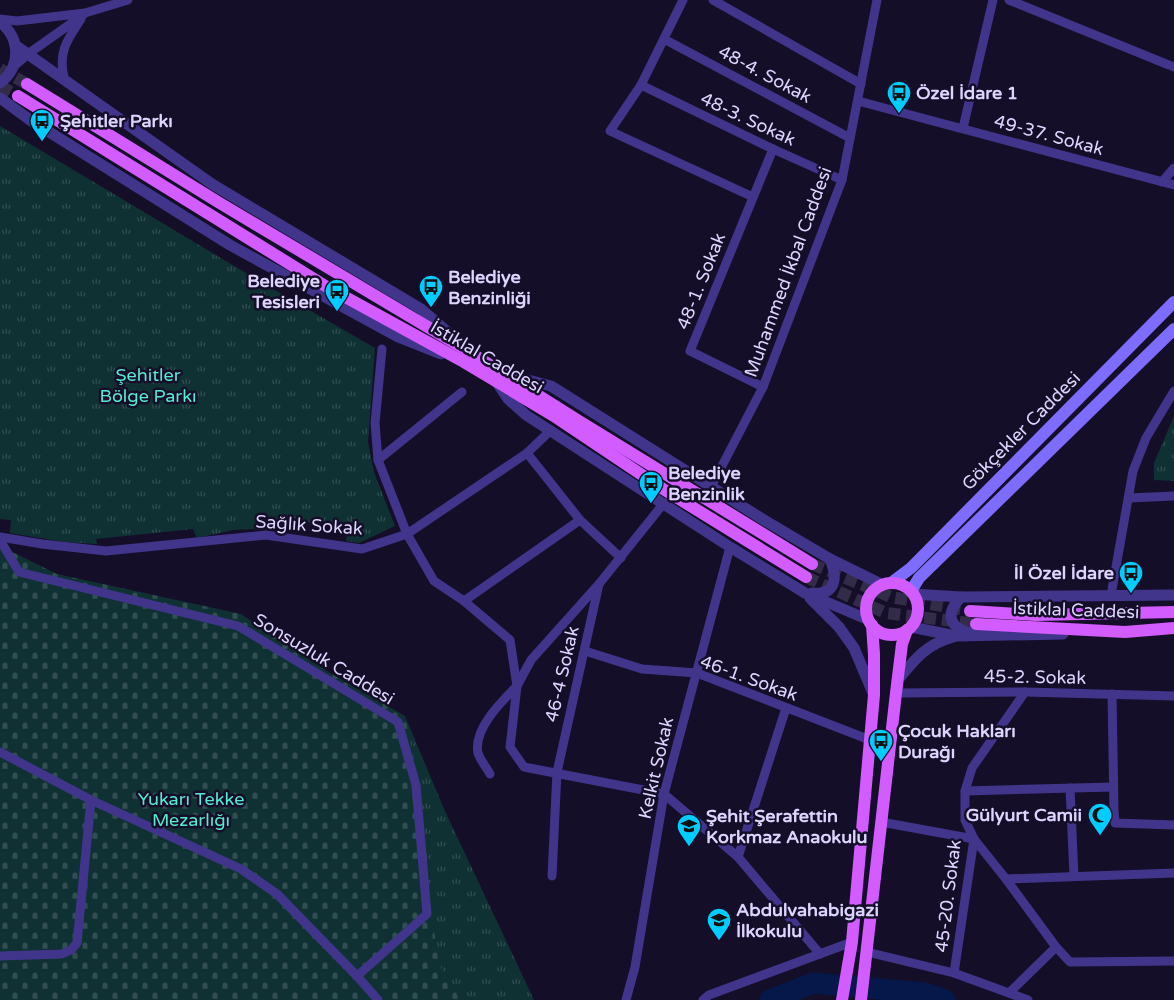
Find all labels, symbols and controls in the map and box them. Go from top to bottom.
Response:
street label: 48-4. Sokak [715,40,816,108]
bus stop icon: Özel İdare 1 [886,80,912,114]
place label: Özel İdare 1 [916,82,1018,104]
street label: 48-3. Sokak [697,87,799,151]
bus stop icon: Şehitler Parkı [29,108,55,142]
place label: Şehitler Parkı [60,110,173,132]
street label: 49-37. Sokak [992,110,1106,160]
street label: Muhammed İkbal Caddesi [740,164,836,380]
street label: 48-1. Sokak [672,229,730,333]
place label: Belediye Benzinliği [448,266,531,309]
place label: Belediye Tesisleri [247,270,320,313]
bus stop icon: Belediye Benzinliği [418,274,444,308]
bus stop icon: Belediye Tesisleri [324,278,350,312]
street label: İstiklal Caddesi [426,316,548,398]
park label: Şehitler Bölge Parkı [100,364,196,407]
street label: Gökçekler Caddesi [957,367,1085,495]
place label: Belediye Benzinlik [668,462,745,505]
bus stop icon: Belediye Benzinlik [638,470,664,504]
street label: Sağlık Sokak [255,510,364,540]
bus stop icon: İl Özel İdare [1118,560,1144,594]
place label: İl Özel İdare [1014,562,1114,584]
street label: İstiklal Caddesi [1012,597,1140,623]
street label: Sonsuzluk Caddesi [250,608,398,710]
street label: 46-4 Sokak [540,624,584,724]
street label: 46-1. Sokak [697,650,801,706]
street label: 45-2. Sokak [984,665,1086,689]
street label: Kelkit Sokak [634,715,678,821]
place label: Çocuk Hakları Durağı [898,720,1016,763]
bus stop icon: Çocuk Hakları Durağı [868,728,894,762]
park label: Yukarı Tekke Mezarlığı [138,788,244,831]
mosque icon: Gülyurt Camii [1087,802,1113,836]
place label: Gülyurt Camii [966,804,1082,826]
place label: Şehit Şerafettin Korkmaz Anaokulu [706,805,868,848]
school or university icon: Şehit Şerafettin Korkmaz Anaokulu [676,813,702,847]
street label: 45-20. Sokak [930,838,966,954]
place label: Abdulvahabigazi İlkokulu [736,899,879,942]
school or university icon: Abdulvahabigazi İlkokulu [706,907,732,941]

